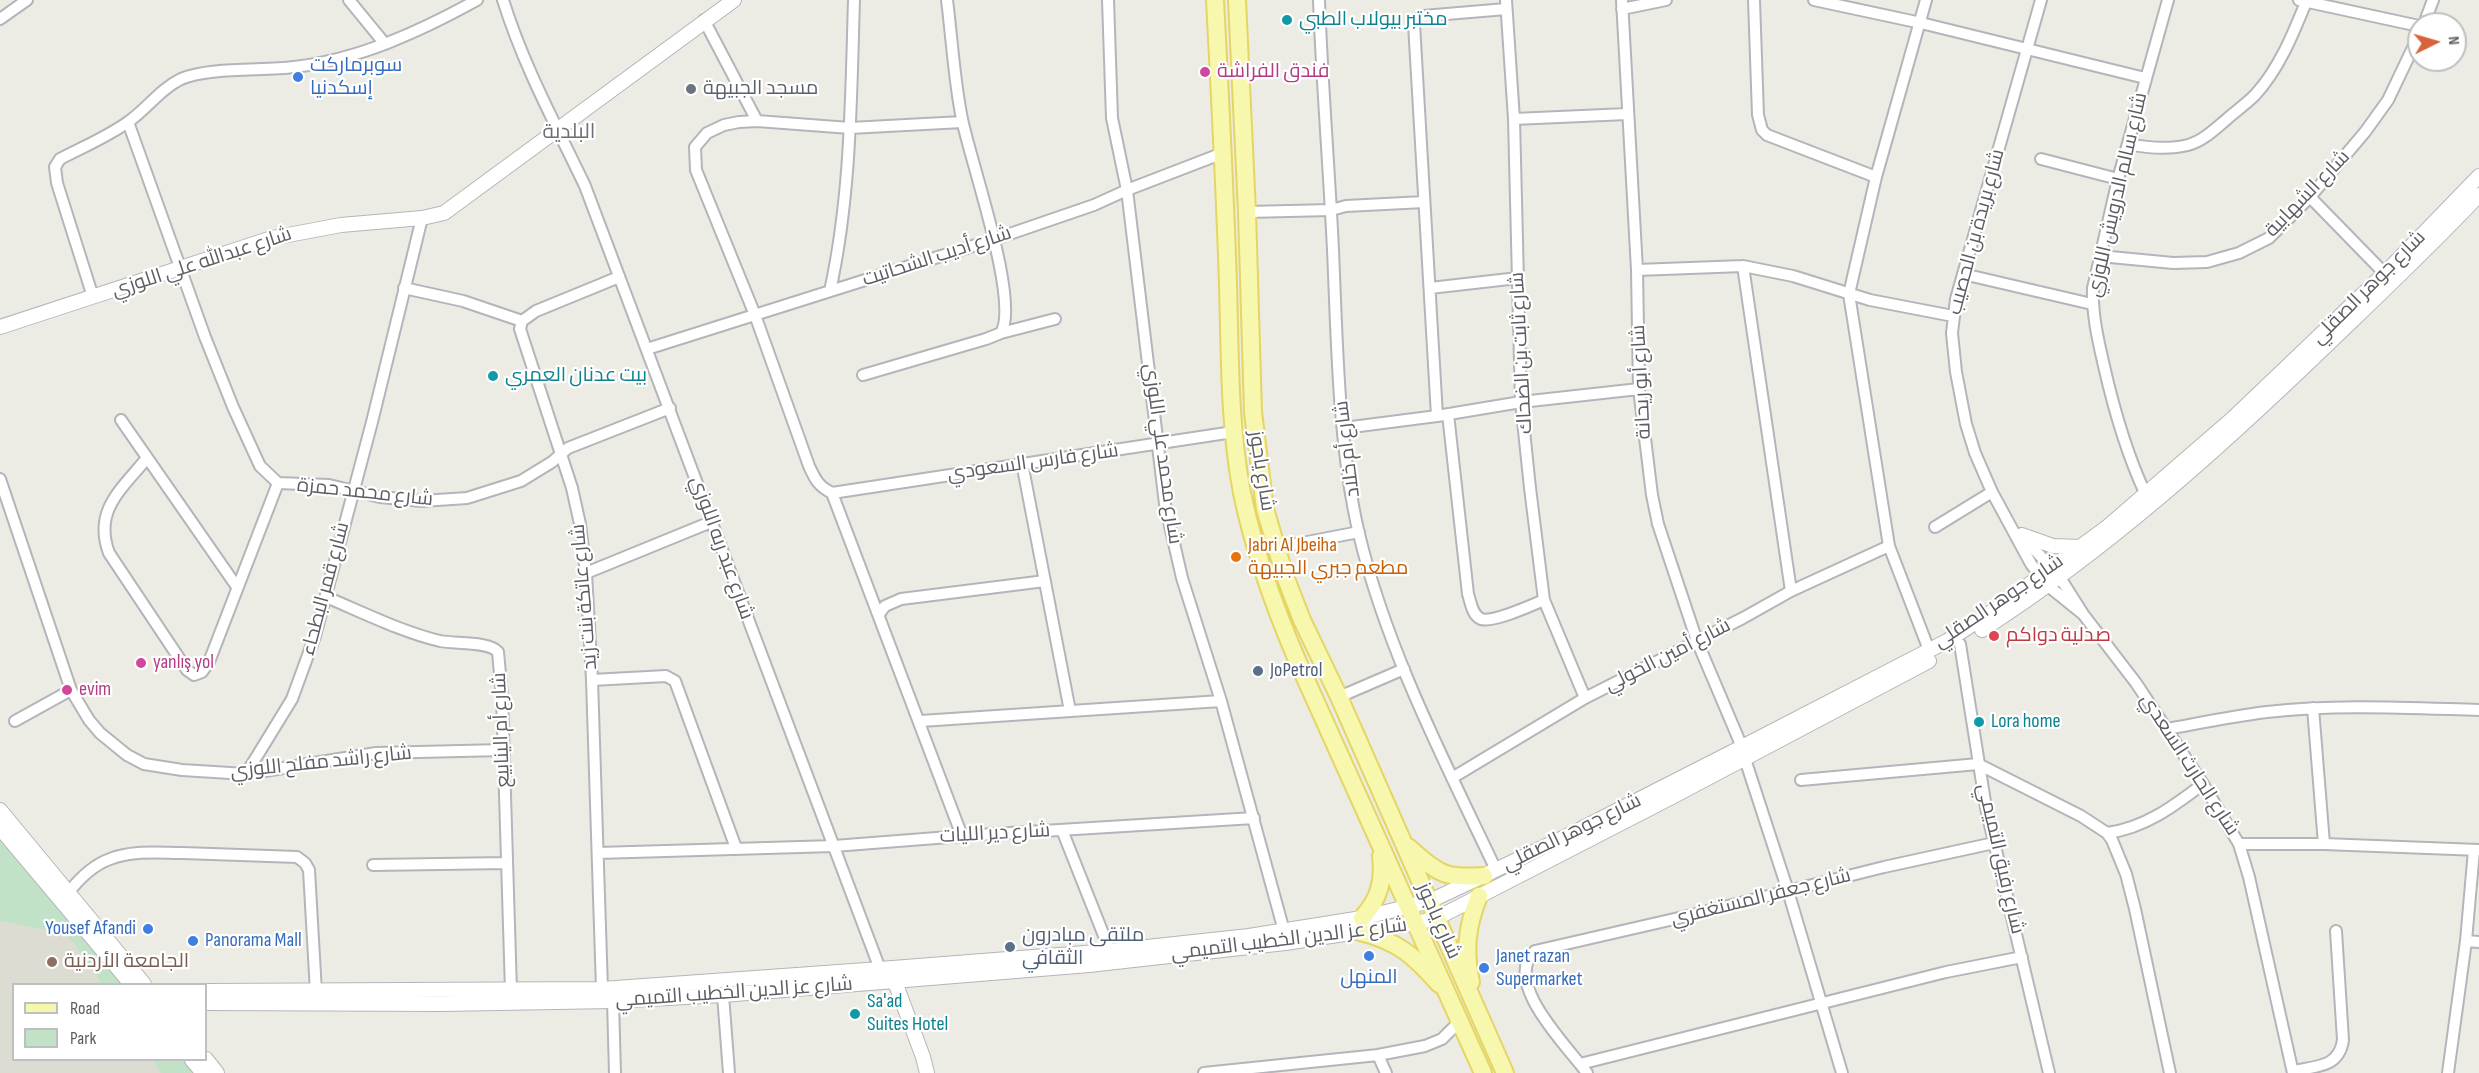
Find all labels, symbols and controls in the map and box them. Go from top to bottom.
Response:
place label: مختبر بيولاب الطبي [1299,8,1448,32]
north arrow [2407,12,2467,72]
marker: مختبر بيولاب الطبي [1280,13,1294,27]
text: N [2444,35,2463,46]
place label: سوبرماركت إسكدنيا [310,54,402,101]
place label: فندق الفراشة [1217,60,1329,84]
marker: فندق الفراشة [1198,65,1212,79]
marker: سوبرماركت إسكدنيا [291,70,305,84]
place label: مسجد الجبيهة [703,77,818,101]
marker: مسجد الجبيهة [684,82,698,96]
street label: شارع سالم الدرويش اللوزي [2083,90,2153,300]
district label: البلدية [542,120,596,146]
street label: شارع الشهابية [2261,145,2355,243]
street label: شارع بريدة بن الحصيب [1943,147,2011,317]
street label: شارع أديب الشحاتيت [859,222,1015,292]
street label: شارع عبدالله علي اللوزي [109,223,295,303]
street label: شارع جوهر الصقلي [2307,226,2431,350]
street label: شارع ثابت بن الضحاك [1506,271,1538,435]
street label: شارع أبو ريحانة [1627,324,1657,440]
street label: شارع محمد علي اللوزي [1137,362,1187,546]
place label: بيت عدنان العمري [505,364,647,388]
marker: بيت عدنان العمري [486,369,500,383]
street label: شارع أم خلاد [1330,399,1366,499]
street label: شارع ياجوز [1243,429,1279,513]
street label: شارع فارس السعودي [946,439,1120,487]
street label: شارع عبد ربه اللوزي [684,473,758,623]
street label: شارع محمد حمزة [296,474,434,512]
street label: شارع قمر البطحاء [297,520,355,658]
street label: شارع عاتكة بنت زيد [567,523,603,671]
place label: Jabri Al Jbeiha مطعم جبري الجبيهة [1248,534,1408,581]
marker: Jabri Al Jbeiha مطعم جبري الجبيهة [1229,550,1243,564]
street label: شارع جوهر الصقلي [1930,550,2068,654]
street label: شارع أمين الخولي [1601,614,1735,698]
place label: صدلية دواكم [2006,624,2111,648]
marker: صدلية دواكم [1987,629,2001,643]
place label: yanlış yol [153,651,214,675]
marker: yanlış yol [134,656,148,670]
place label: JoPetrol [1270,659,1322,683]
marker: JoPetrol [1251,664,1265,678]
street label: شارع أم الينابيع [488,672,516,788]
place label: evim [79,678,111,702]
marker: evim [60,683,74,697]
street label: شارع الحارث السعدي [2134,690,2244,840]
place label: Lora home [1991,710,2061,734]
marker: Lora home [1972,715,1986,729]
street label: شارع راشد مفلح اللوزي [229,742,413,784]
street label: شارع رفيق التميمي [1971,781,2029,937]
street label: شارع جوهر الصقلي [1499,789,1645,877]
street label: شارع دير الليات [939,819,1051,849]
street label: شارع جعفر المستغفري [1669,864,1853,932]
street label: شارع ياجوز [1411,879,1465,963]
street label: شارع عز الدين الخطيب التميمي [1170,914,1408,966]
place label: Yousef Afandi [45,917,136,941]
marker: Yousef Afandi [141,922,155,936]
place label: ملتقى مبادرون الثقافي [1022,924,1144,971]
place label: Panorama Mall [205,929,302,953]
marker: Panorama Mall [186,934,200,948]
marker: ملتقى مبادرون الثقافي [1003,940,1017,954]
place label: Janet razan Supermarket [1496,945,1583,992]
marker: المنهل [1362,949,1376,963]
place label: الجامعة الأردنية [64,950,189,974]
marker: الجامعة الأردنية [45,955,59,969]
marker: Janet razan Supermarket [1477,961,1491,975]
place label: المنهل [1340,966,1398,990]
street label: شارع عز الدين الخطيب التميمي [615,973,853,1013]
legend [12,983,207,1061]
place label: Sa'ad Suites Hotel [867,990,948,1037]
text: Road [70,998,100,1019]
marker: Sa'ad Suites Hotel [848,1007,862,1021]
text: Park [70,1028,96,1049]

